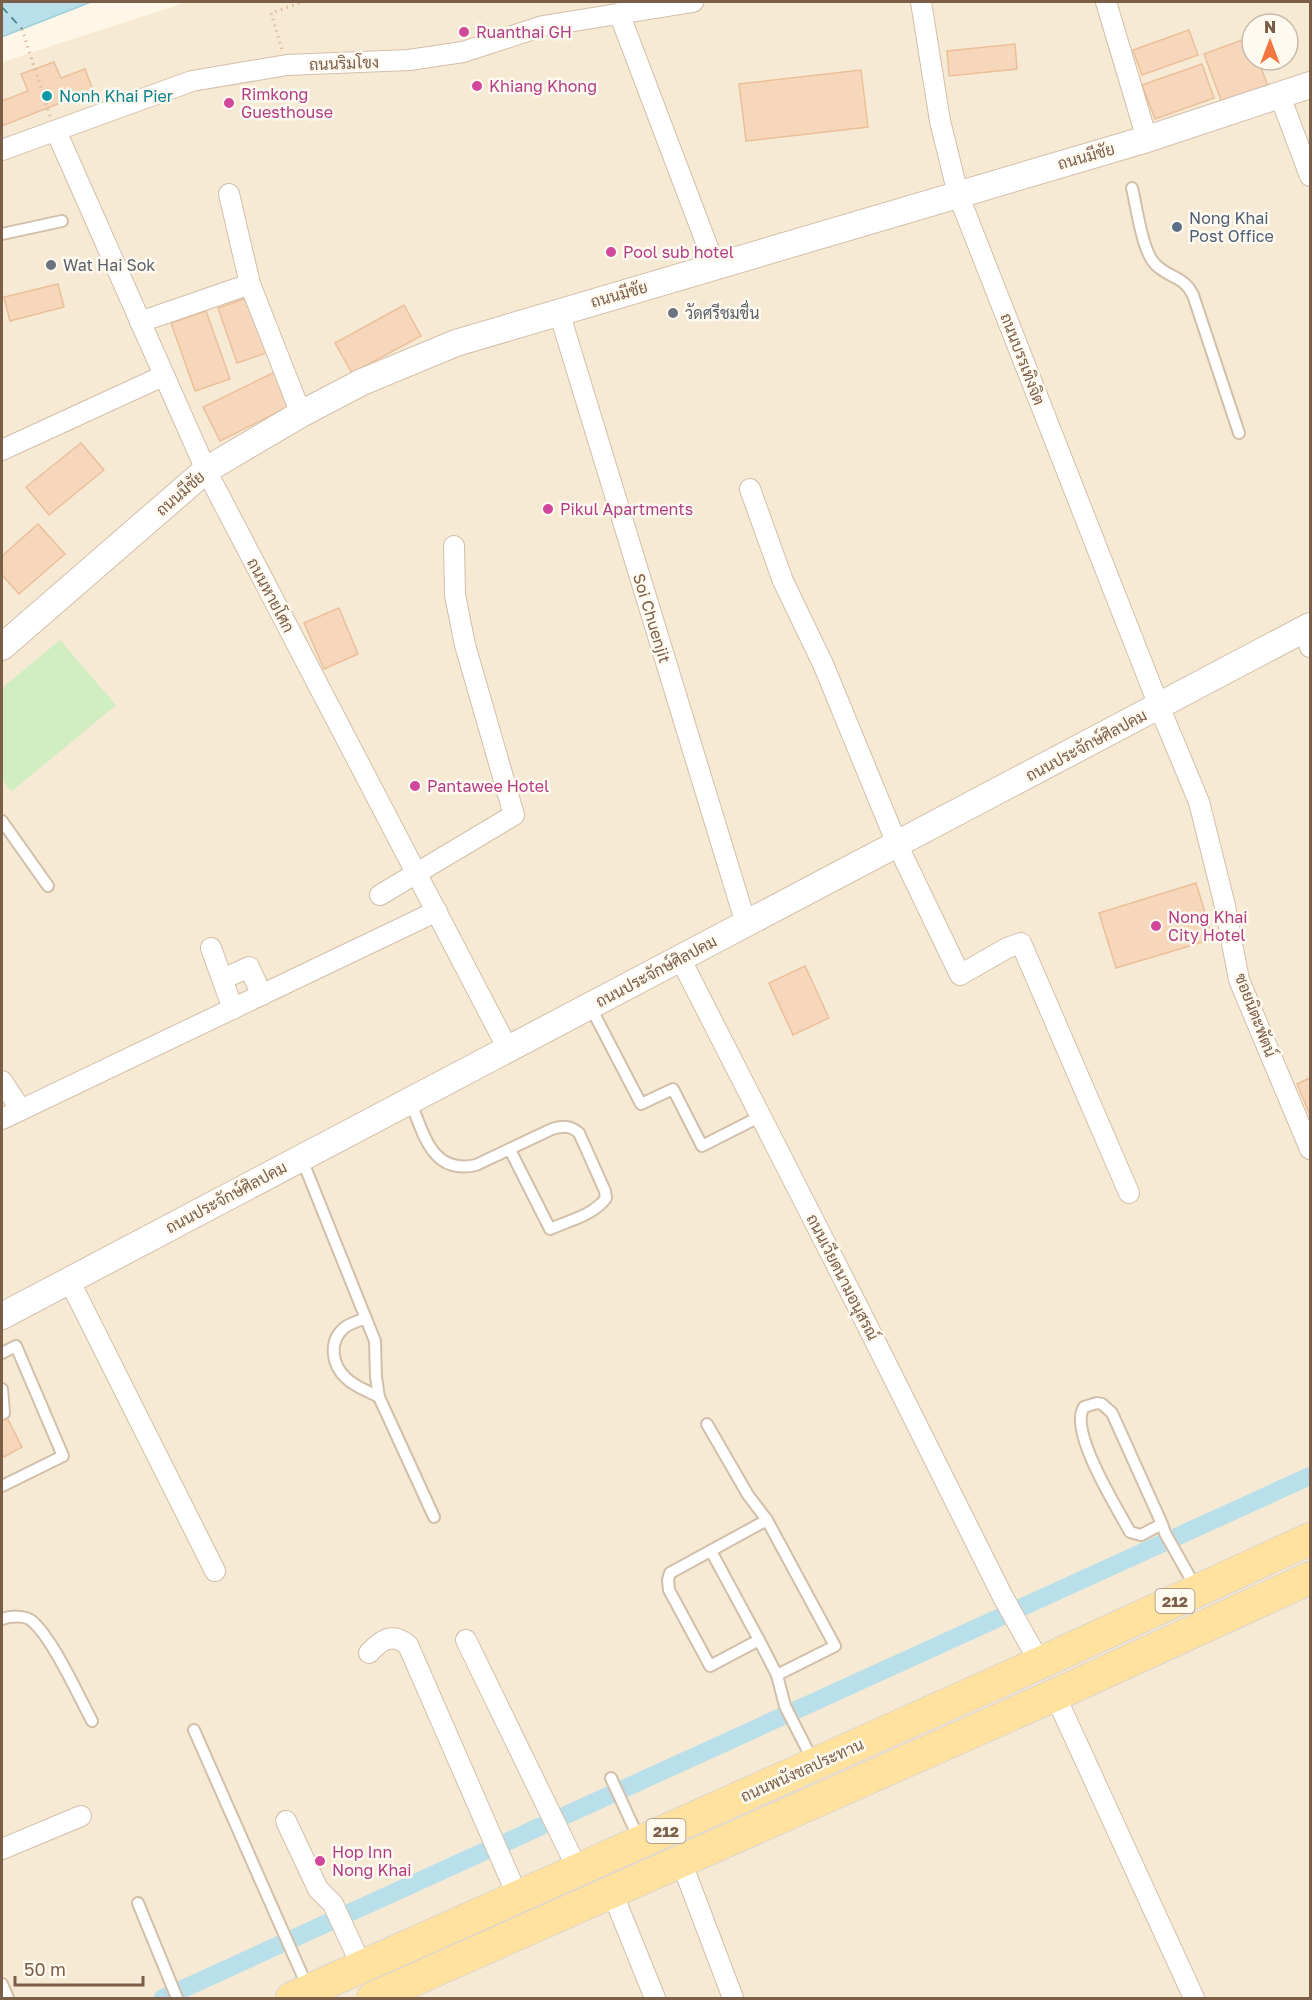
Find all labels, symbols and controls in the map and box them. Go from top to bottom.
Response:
north arrow [1240,12,1300,72]
text: N [1264,17,1276,37]
place label: Ruanthai GH [476,22,572,42]
marker: Ruanthai GH [457,25,471,39]
street label: ถนนริมโขง [309,51,379,74]
place label: Khiang Khong [489,76,597,96]
marker: Khiang Khong [470,79,484,93]
place label: Rimkong Guesthouse [241,84,333,122]
place label: Nonh Khai Pier [59,86,173,106]
marker: Nonh Khai Pier [40,89,54,103]
marker: Rimkong Guesthouse [222,96,236,110]
street label: ถนนมีชัย [1055,137,1117,174]
place label: Nong Khai Post Office [1189,208,1274,246]
marker: Nong Khai Post Office [1170,220,1184,234]
place label: Pool sub hotel [623,242,734,262]
marker: Pool sub hotel [604,245,618,259]
place label: Wat Hai Sok [63,255,155,275]
marker: Wat Hai Sok [44,258,58,272]
street label: ถนนมีชัย [588,275,650,312]
place label: วัดศรีชมชื่น [685,299,759,323]
marker: วัดศรีชมชื่น [666,306,680,320]
street label: ถนนบรรเทิงจิต [996,310,1050,408]
street label: ถนนมีชัย [151,466,209,520]
place label: Pikul Apartments [560,499,693,519]
marker: Pikul Apartments [541,502,555,516]
street label: ถนนหายโศก [243,554,300,636]
street label: Soi Chuenjit [629,571,675,665]
street label: ถนนประจักษ์ศิลปคม [1021,703,1150,785]
place label: Pantawee Hotel [427,776,549,796]
marker: Pantawee Hotel [408,779,422,793]
place label: Nong Khai City Hotel [1168,907,1248,945]
marker: Nong Khai City Hotel [1149,919,1163,933]
street label: ถนนประจักษ์ศิลปคม [591,929,720,1011]
street label: ซอยนิตะพัตน์ [1231,969,1283,1060]
street label: ถนนประจักษ์ศิลปคม [161,1155,290,1237]
street label: ถนนเวียดนามอนุสรณ์ [801,1210,885,1344]
road number: 212 [1156,1589,1194,1613]
street label: ถนนพนังชลประทาน [737,1734,867,1806]
road number: 212 [646,1819,686,1843]
place label: Hop Inn Nong Khai [332,1842,412,1880]
marker: Hop Inn Nong Khai [313,1854,327,1868]
scale bar [15,1949,142,1987]
text: 50 m [24,1958,66,1980]

